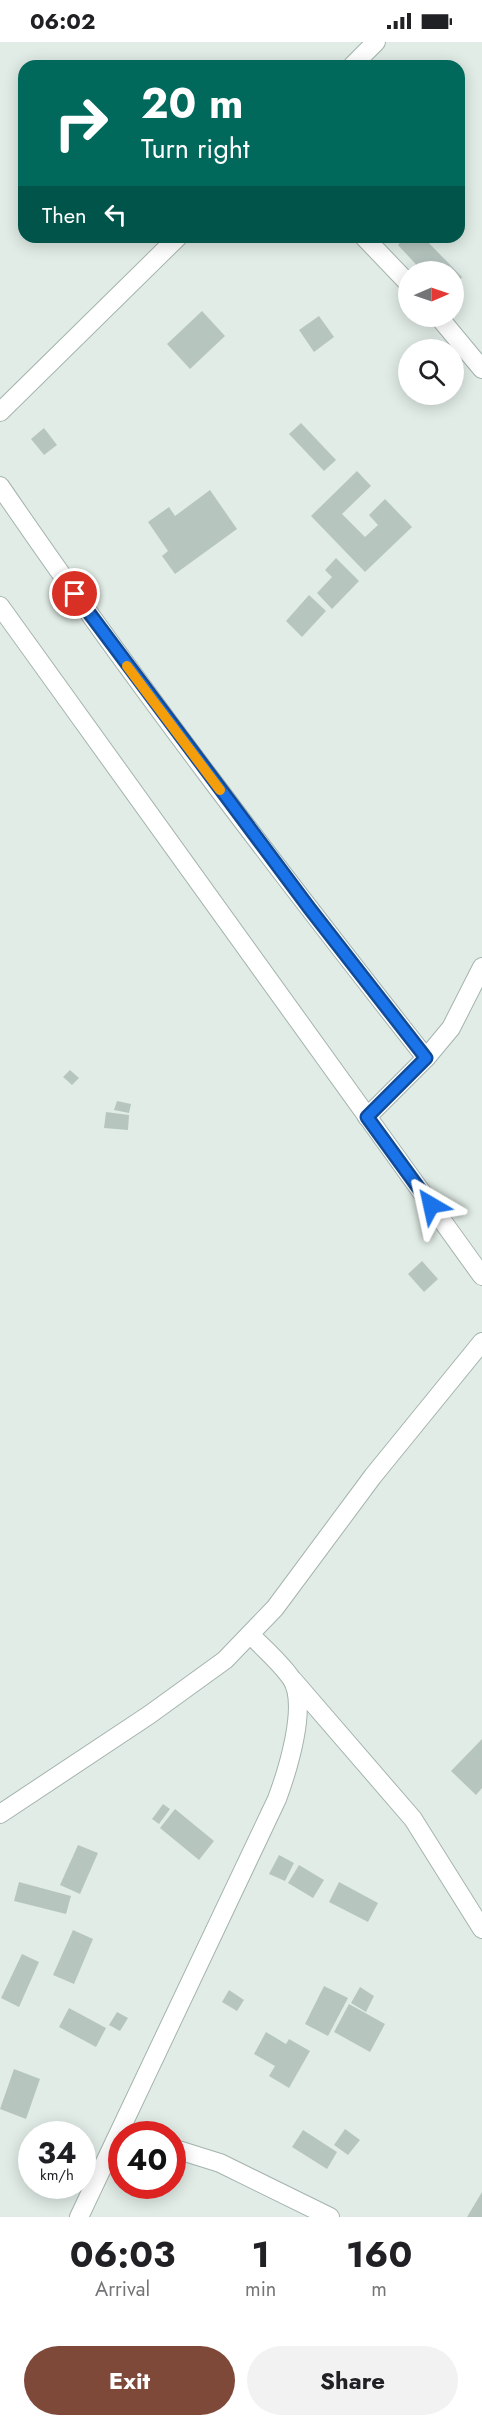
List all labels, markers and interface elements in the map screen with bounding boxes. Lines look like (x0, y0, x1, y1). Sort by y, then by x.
text: 06:02 (30, 5, 95, 37)
text: 20 m (141, 73, 243, 134)
icon: right (42, 84, 120, 162)
text: Turn right (141, 129, 249, 168)
icon: left (99, 198, 132, 231)
text: Then (42, 199, 87, 231)
north arrow (398, 261, 464, 327)
map controls (398, 261, 464, 405)
button: search (398, 339, 464, 405)
pin (49, 568, 100, 619)
icon: arrive (58, 577, 91, 610)
position arrow (399, 1173, 463, 1237)
speed limit sign: 40 (108, 2121, 186, 2199)
text: 34 (37, 2131, 77, 2174)
text: km/h (40, 2164, 74, 2186)
text: 06:03 (70, 2228, 175, 2280)
text: 1 (252, 2228, 270, 2280)
text: 160 (346, 2228, 412, 2280)
text: Arrival (95, 2275, 150, 2304)
text: min (245, 2275, 276, 2304)
text: m (371, 2275, 387, 2304)
button: Exit (24, 2346, 235, 2415)
button: Share (247, 2346, 458, 2415)

